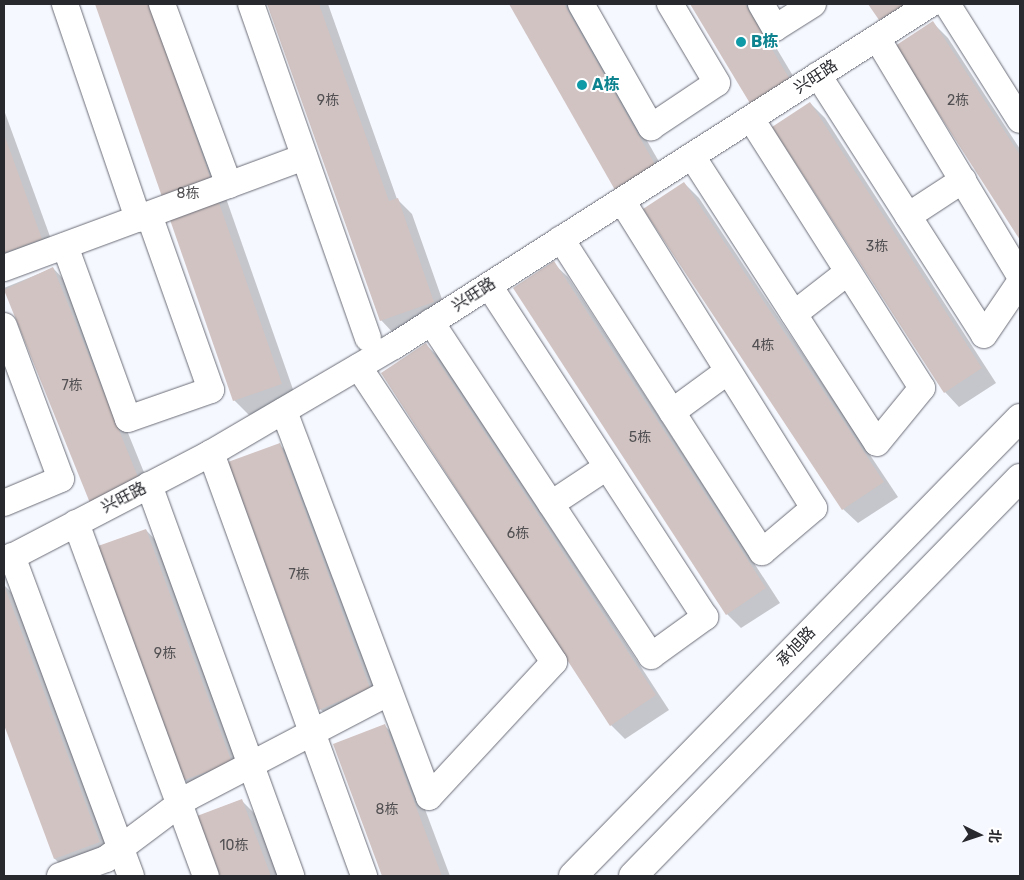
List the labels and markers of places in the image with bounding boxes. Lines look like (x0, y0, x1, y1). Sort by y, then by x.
place label: B栋 (751, 32, 778, 52)
marker: B栋 (735, 36, 747, 48)
place label: A栋 (592, 75, 619, 95)
marker: A栋 (576, 79, 588, 91)

